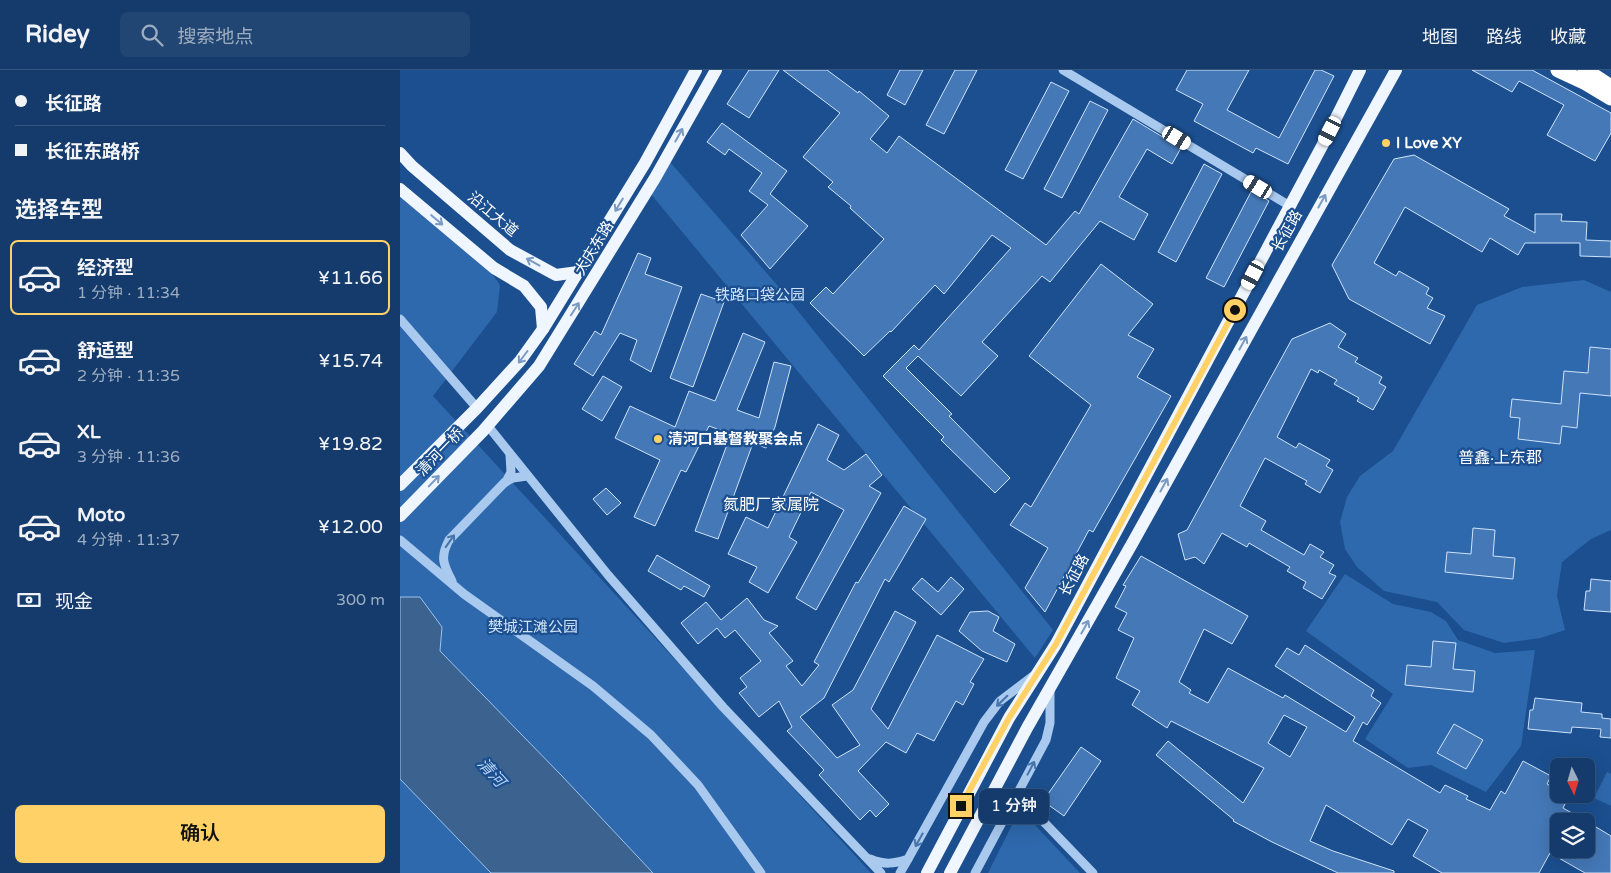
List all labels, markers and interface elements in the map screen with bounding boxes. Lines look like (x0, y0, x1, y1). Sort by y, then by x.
search box (120, 12, 470, 57)
text: Ridey (25, 20, 90, 49)
icon: search (138, 21, 166, 49)
text: 搜索地点 (178, 26, 254, 48)
text: 地图 (1422, 26, 1458, 48)
text: 路线 (1486, 26, 1522, 48)
text: 收藏 (1550, 26, 1586, 48)
text: 长征路 (45, 93, 102, 115)
car (1316, 114, 1343, 148)
car (1160, 124, 1193, 152)
one-way arrow (675, 128, 685, 143)
place label: I Love XY (1396, 134, 1462, 152)
marker: I Love XY (1380, 137, 1392, 149)
text: 长征东路桥 (45, 141, 140, 163)
car (1241, 173, 1274, 201)
street label: 沿江大道 (464, 188, 522, 240)
one-way arrow (1318, 194, 1328, 209)
text: 选择车型 (15, 197, 103, 223)
one-way arrow (614, 197, 624, 211)
street label: 长征路 (1268, 207, 1306, 255)
one-way arrow (431, 215, 444, 226)
street label: 大庆东路 (571, 218, 617, 278)
icon: car (17, 255, 62, 300)
text: 经济型 (77, 257, 134, 279)
one-way arrow (526, 257, 540, 267)
car (1239, 258, 1266, 292)
text: ¥11.66 (318, 267, 383, 289)
text: 1 分钟 · 11:34 (77, 283, 180, 303)
park label: 铁路口袋公园 (715, 286, 805, 304)
route start (1224, 299, 1246, 321)
one-way arrow (571, 302, 581, 316)
one-way arrow (1239, 336, 1248, 351)
icon: car (17, 338, 62, 383)
text: 舒适型 (77, 340, 134, 362)
text: ¥15.74 (318, 350, 383, 372)
one-way arrow (518, 350, 528, 364)
text: 2 分钟 · 11:35 (77, 366, 180, 386)
icon: car (17, 421, 62, 466)
text: XL (77, 421, 101, 443)
street label: 清河一桥 (413, 424, 467, 480)
place label: 清河口基督教聚会点 (668, 430, 803, 448)
text: ¥19.82 (318, 433, 383, 455)
marker: 清河口基督教聚会点 (652, 433, 664, 445)
text: 3 分钟 · 11:36 (77, 447, 180, 467)
district label: 普鑫·上东郡 (1458, 448, 1542, 468)
one-way arrow (428, 475, 440, 488)
one-way arrow (1160, 479, 1170, 493)
district label: 氮肥厂家属院 (723, 495, 819, 515)
icon: car (17, 504, 62, 549)
text: Moto (77, 504, 125, 526)
text: ¥12.00 (318, 516, 383, 538)
text: 4 分钟 · 11:37 (77, 530, 180, 550)
one-way arrow (445, 534, 455, 548)
street label: 长征路 (1055, 551, 1093, 599)
icon: cash (15, 586, 43, 614)
text: 300 m (336, 590, 385, 610)
text: 现金 (55, 591, 93, 613)
park label: 樊城江滩公园 (488, 618, 578, 636)
one-way arrow (1081, 620, 1091, 635)
one-way arrow (996, 695, 1008, 707)
water label: 清河 (473, 754, 511, 793)
north arrow (1550, 758, 1595, 802)
map controls (1550, 758, 1595, 858)
one-way arrow (1027, 761, 1036, 776)
callout: 1 分钟 (978, 788, 1048, 824)
route end (950, 795, 972, 817)
text: 1 分钟 (991, 796, 1037, 816)
button: 确认 (15, 805, 385, 863)
button: layers (1550, 813, 1595, 858)
one-way arrow (914, 832, 923, 847)

